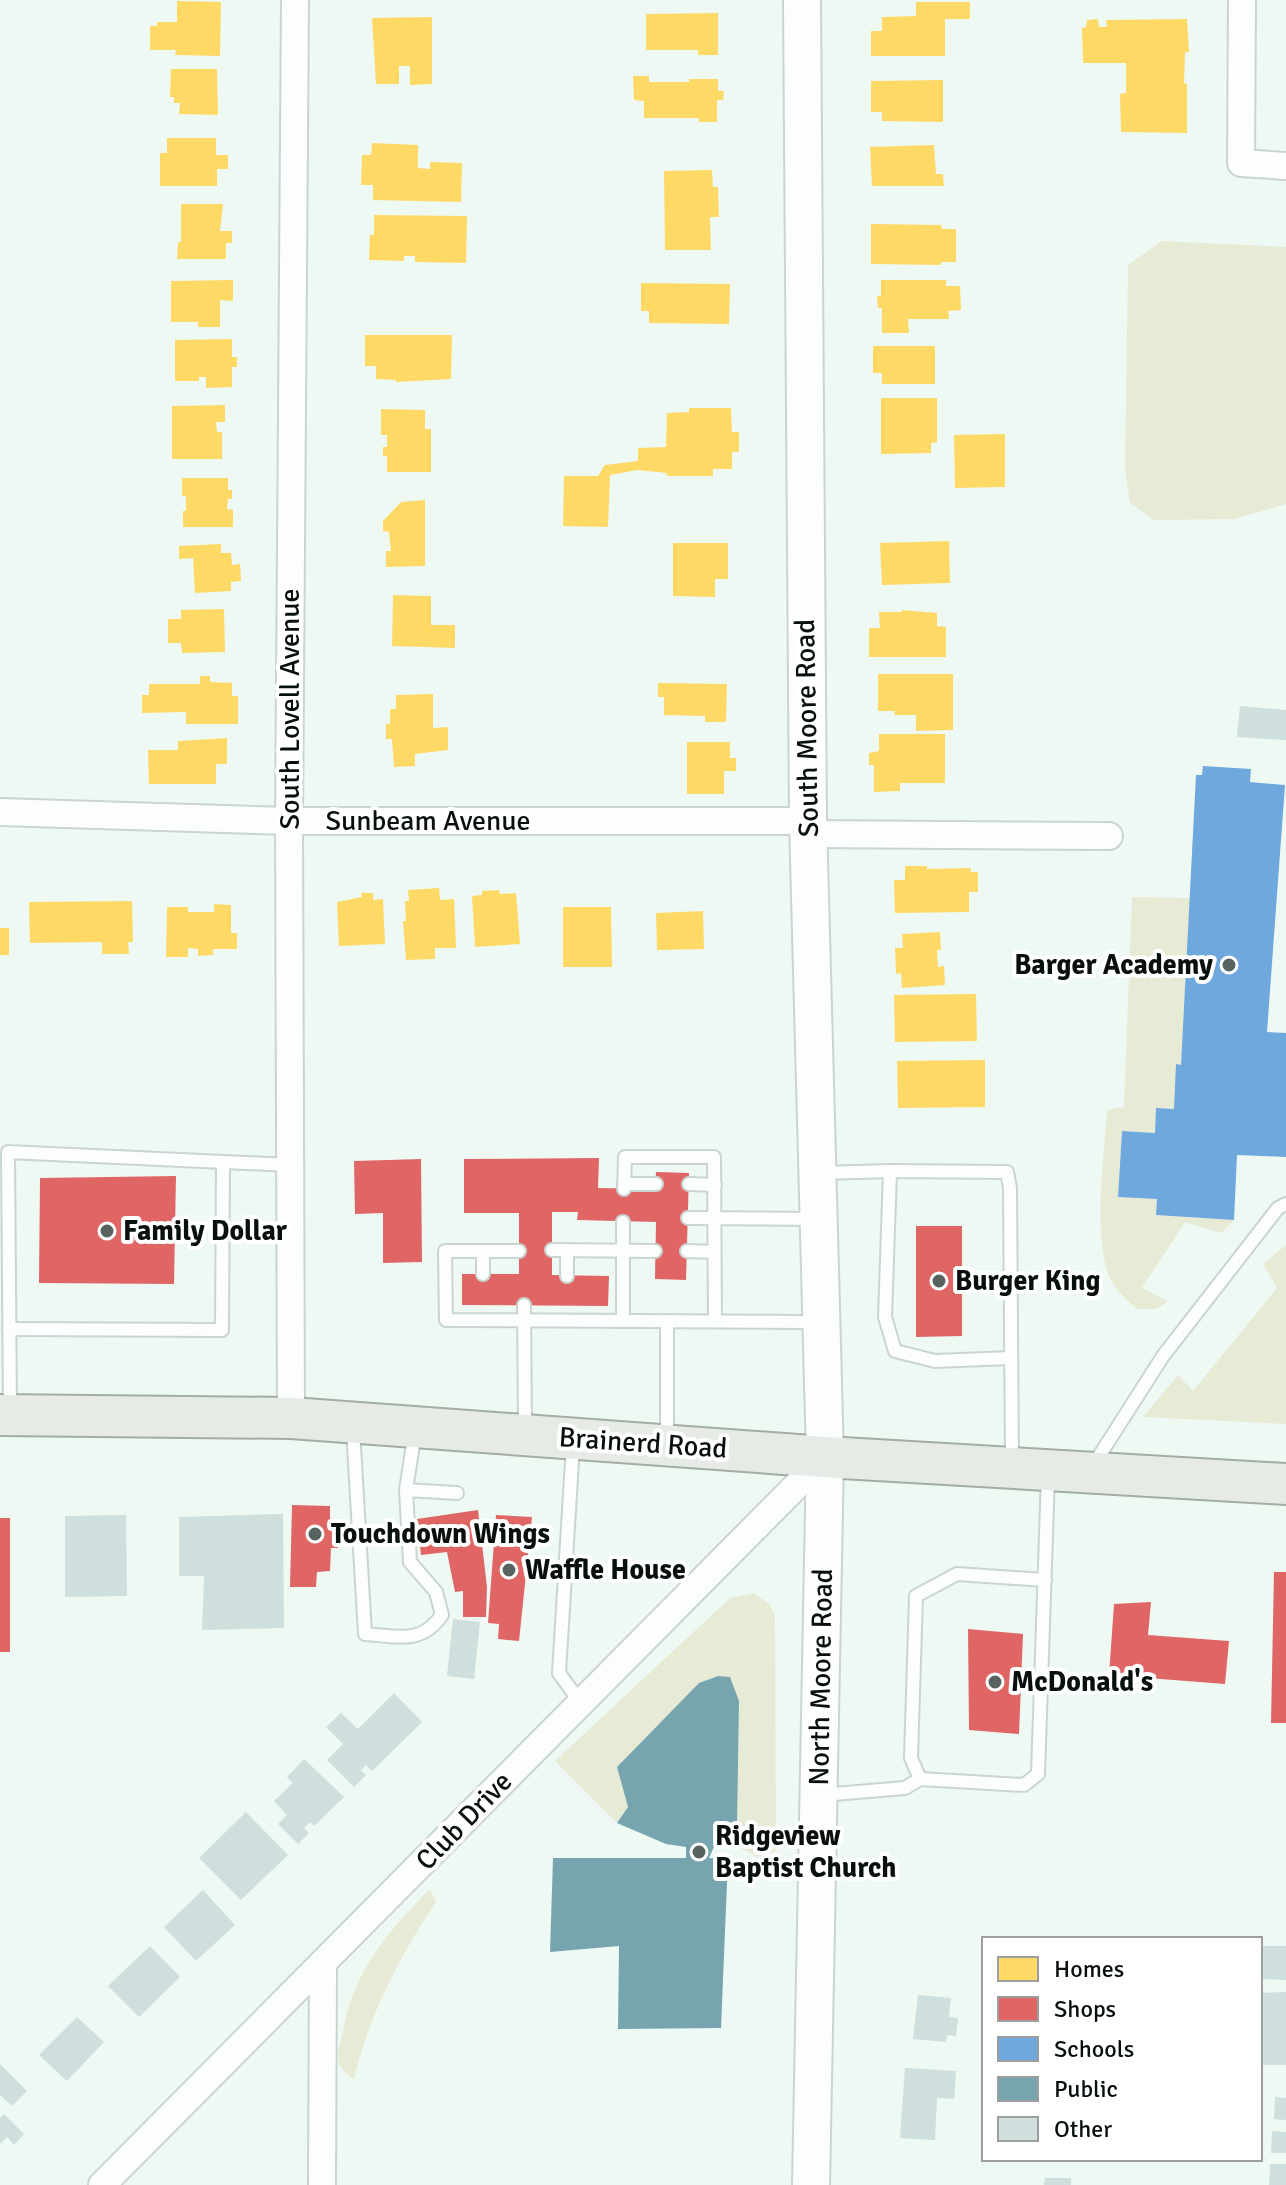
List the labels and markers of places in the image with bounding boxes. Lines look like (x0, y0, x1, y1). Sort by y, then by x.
place label: Barger Academy (1014, 948, 1213, 982)
marker: Barger Academy (1220, 956, 1238, 974)
place label: Family Dollar (123, 1214, 288, 1248)
marker: Family Dollar (98, 1222, 116, 1240)
place label: Burger King (955, 1264, 1101, 1298)
marker: Burger King (930, 1272, 948, 1290)
place label: Touchdown Wings (331, 1517, 550, 1551)
marker: Touchdown Wings (306, 1525, 324, 1543)
place label: Waffle House (525, 1553, 686, 1587)
marker: Waffle House (500, 1561, 518, 1579)
place label: McDonald's (1011, 1665, 1153, 1699)
marker: McDonald's (986, 1673, 1004, 1691)
place label: Ridgeview Baptist Church (715, 1819, 896, 1885)
marker: Ridgeview Baptist Church (690, 1843, 708, 1861)

